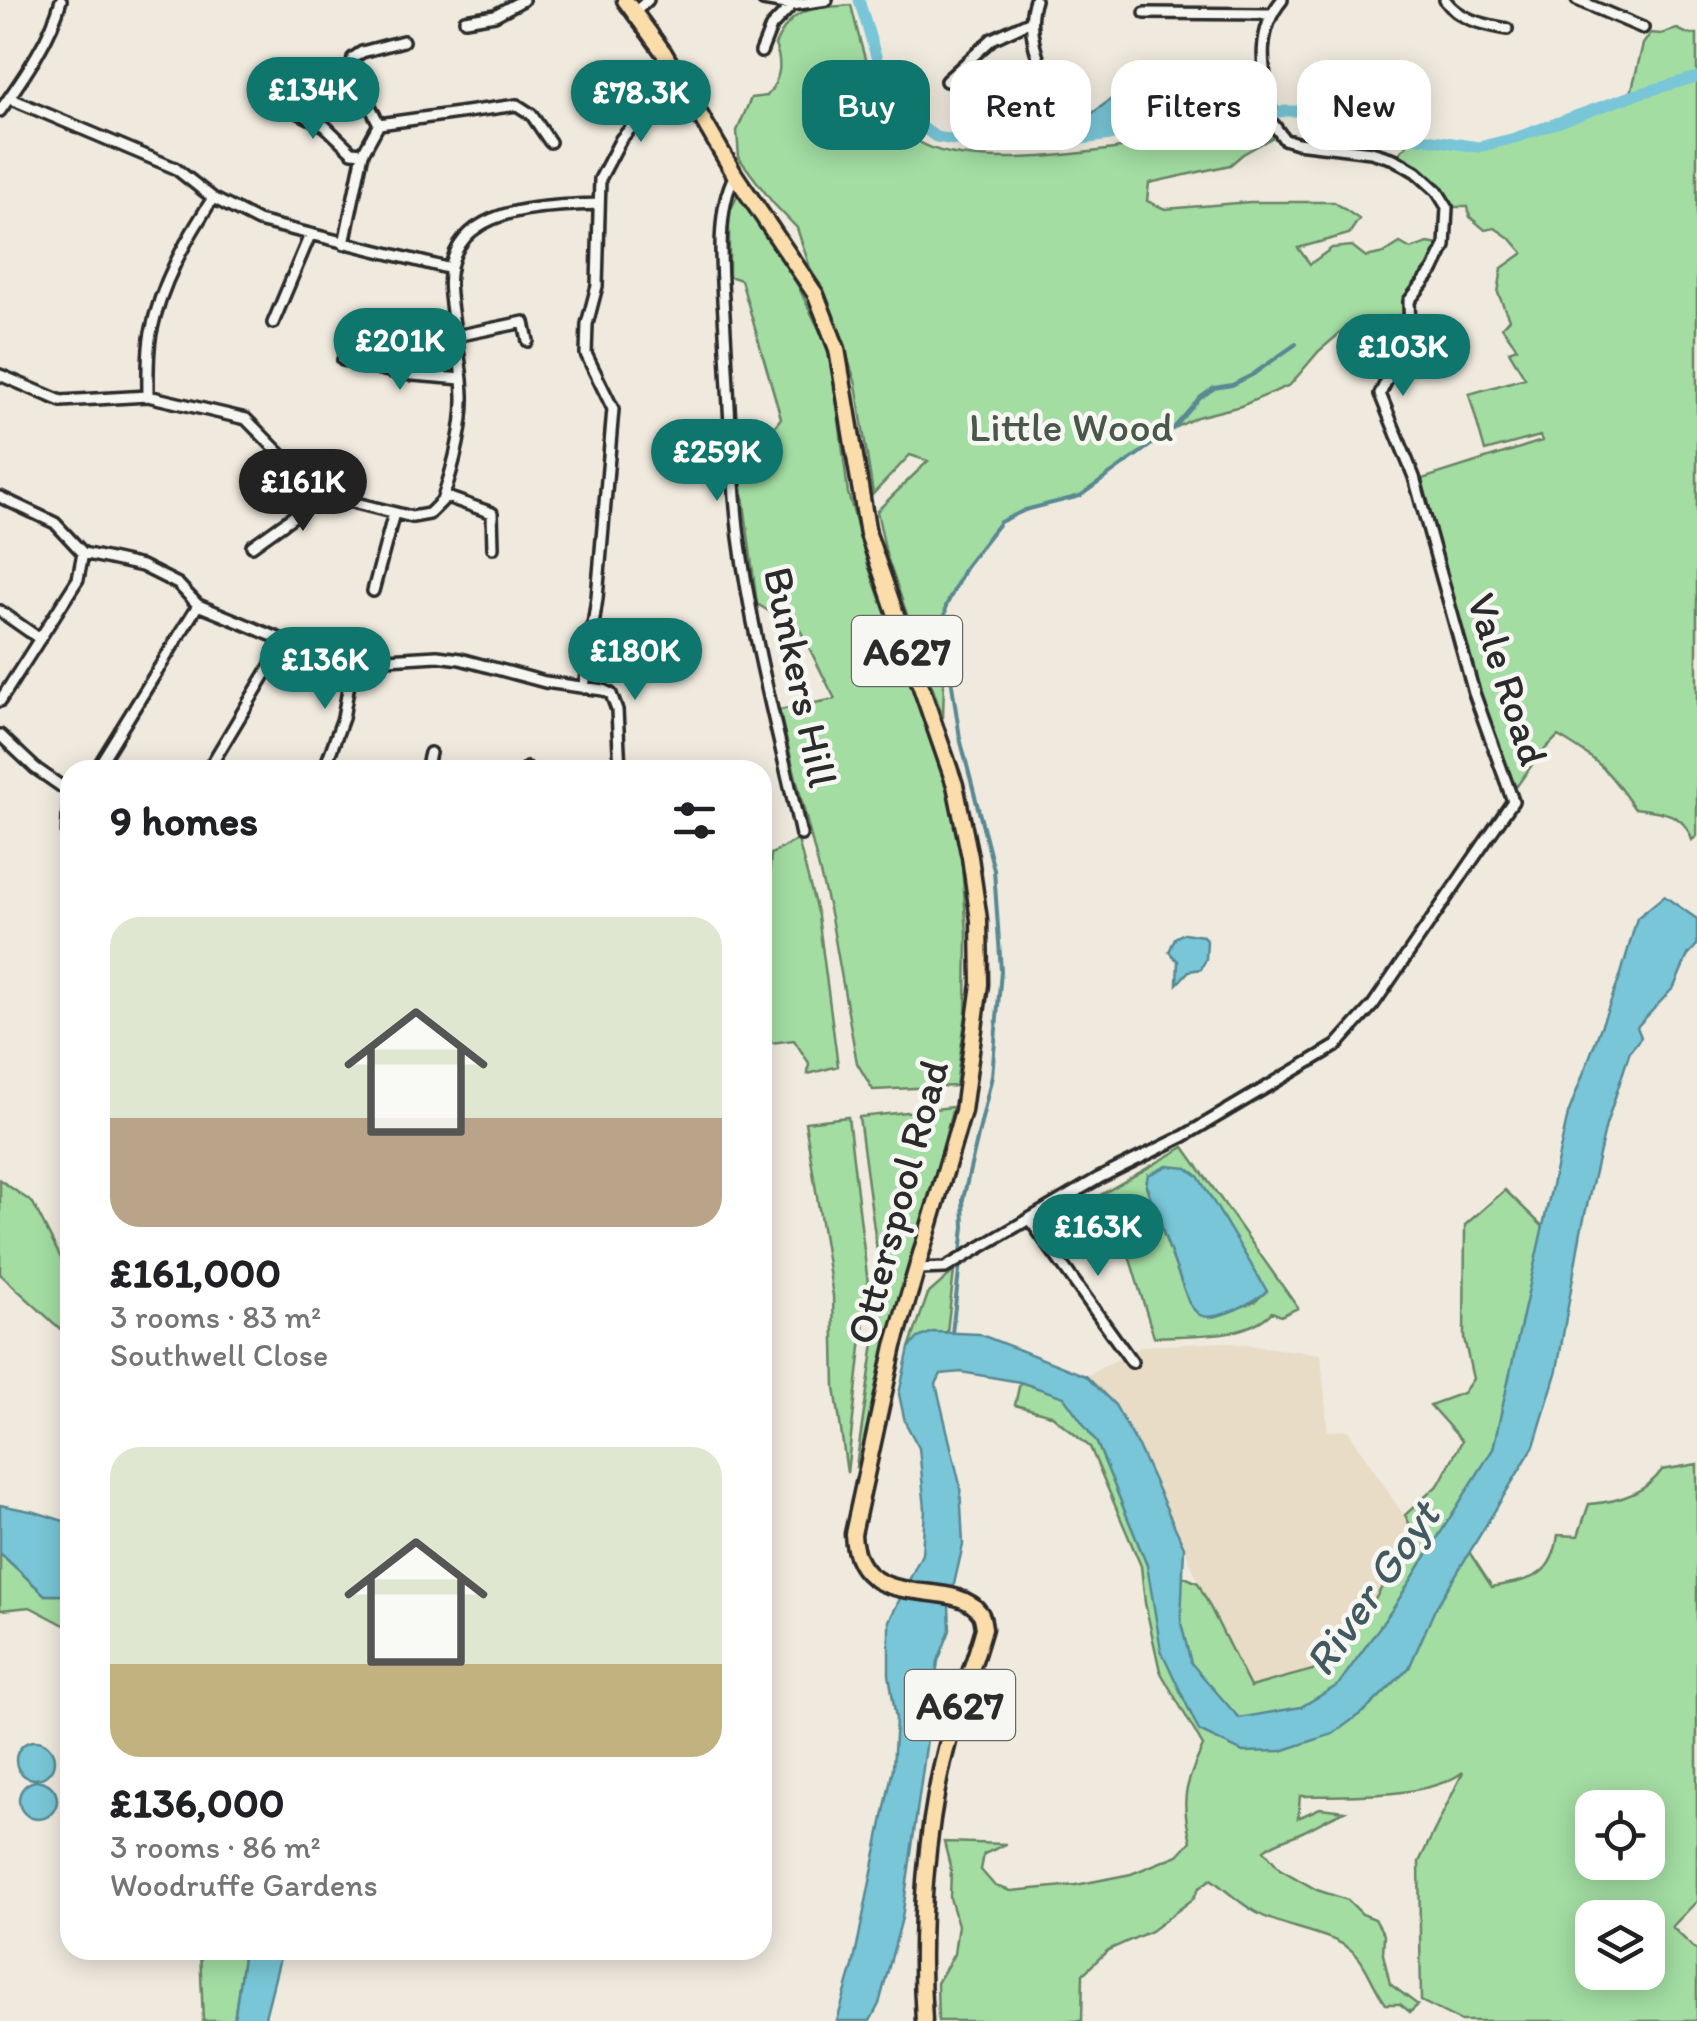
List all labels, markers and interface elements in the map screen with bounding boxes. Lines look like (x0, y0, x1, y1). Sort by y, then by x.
pin: £134K (243, 57, 383, 142)
pin: £78.3K (560, 60, 722, 145)
chip: Buy (802, 60, 930, 150)
chip: Rent (950, 60, 1091, 150)
chip: Filters (1111, 60, 1277, 150)
chip: New (1297, 60, 1431, 150)
text: £134K (268, 70, 358, 108)
text: £78.3K (593, 73, 689, 111)
pin: £201K (330, 308, 470, 393)
pin: £103K (1333, 314, 1473, 399)
text: £201K (356, 321, 444, 359)
text: £103K (1358, 327, 1448, 365)
park label: Little Wood (969, 401, 1173, 452)
pin: £259K (647, 419, 787, 504)
text: £259K (673, 432, 761, 470)
pin: £161K (233, 449, 373, 534)
text: £161K (261, 462, 345, 500)
street label: Bunkers Hill (753, 562, 849, 792)
street label: Vale Road (1456, 587, 1560, 771)
road number: A627 (852, 616, 962, 686)
pin: £180K (565, 618, 705, 703)
pin: £136K (255, 627, 395, 712)
text: £180K (590, 631, 680, 669)
text: £136K (282, 640, 368, 678)
icon: filters (667, 793, 722, 848)
text: 9 homes (110, 795, 258, 846)
icon: home (326, 982, 506, 1162)
street label: Otterspool Road (835, 1055, 959, 1349)
pin: £163K (1028, 1194, 1168, 1279)
text: £163K (1055, 1207, 1141, 1245)
text: £161,000 (110, 1247, 281, 1298)
text: 3 rooms · 83 m² (110, 1298, 321, 1336)
text: Southwell Close (110, 1336, 328, 1374)
water label: River Goyt (1291, 1487, 1453, 1685)
icon: home (326, 1512, 506, 1692)
road number: A627 (905, 1670, 1015, 1740)
text: £136,000 (110, 1777, 285, 1828)
map controls (1575, 1790, 1665, 1990)
button: locate (1575, 1790, 1665, 1880)
text: 3 rooms · 86 m² (110, 1828, 321, 1866)
text: Woodruffe Gardens (110, 1866, 378, 1904)
button: layers (1575, 1900, 1665, 1990)

